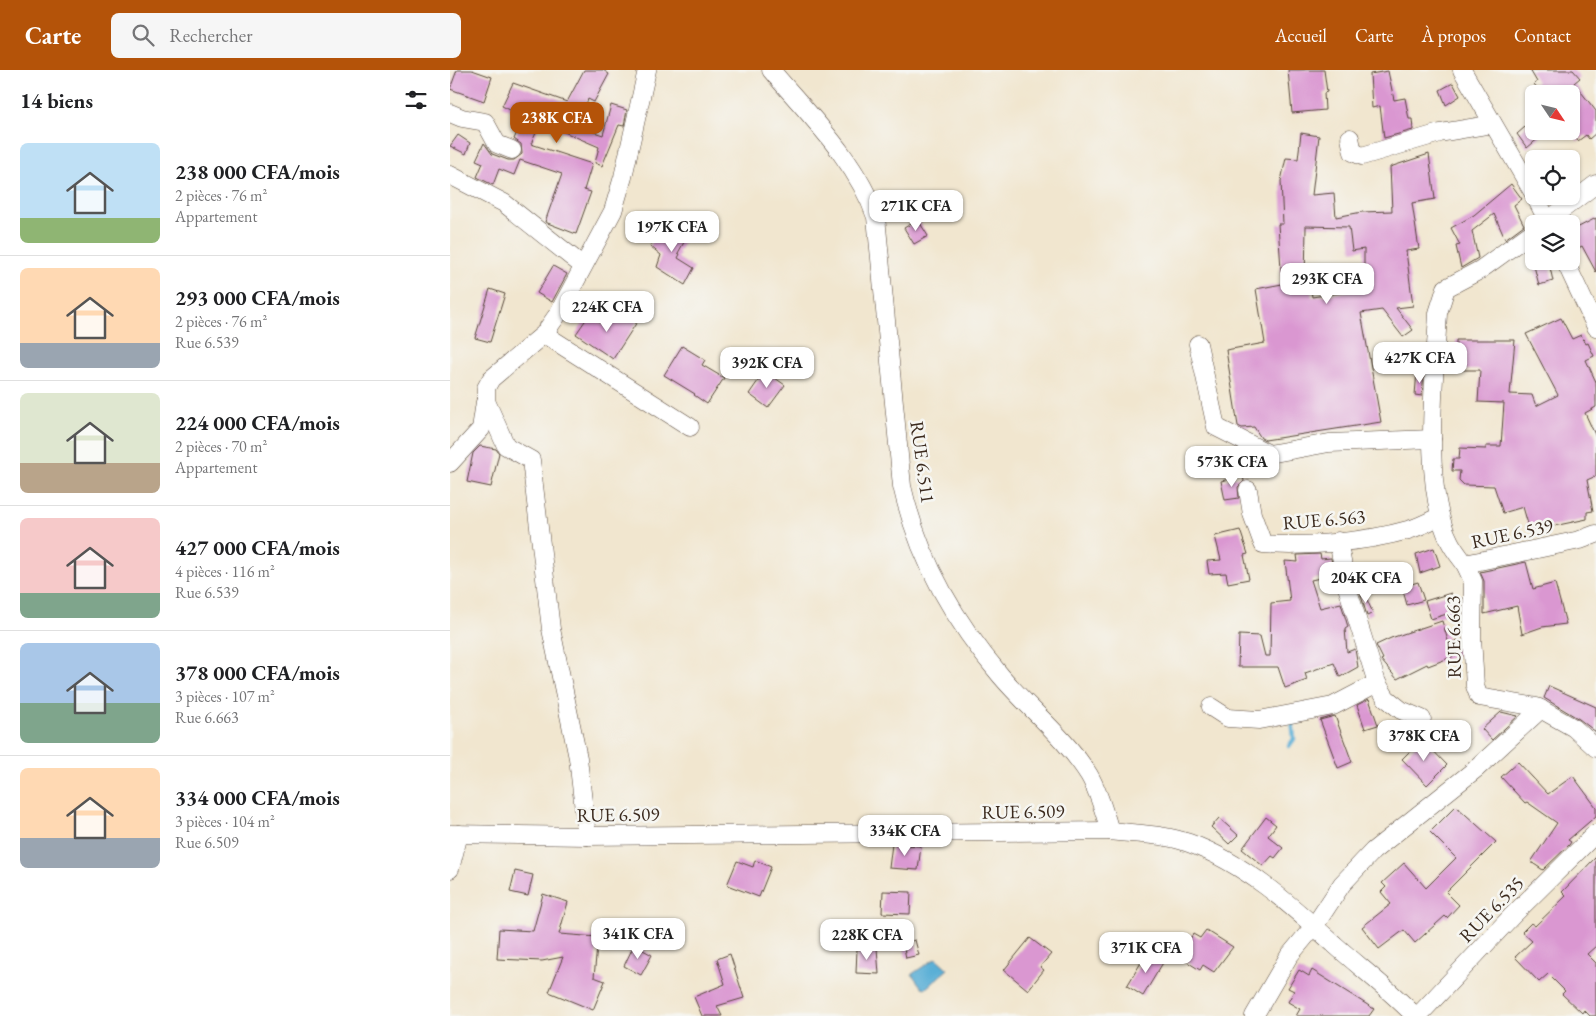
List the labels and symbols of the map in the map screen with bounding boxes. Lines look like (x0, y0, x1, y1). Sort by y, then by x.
north arrow (1525, 85, 1580, 140)
pin: 238K CFA (505, 102, 609, 144)
pin: 271K CFA (864, 190, 968, 232)
pin: 197K CFA (620, 210, 724, 253)
pin: 293K CFA (1275, 262, 1379, 305)
pin: 224K CFA (555, 290, 659, 333)
pin: 427K CFA (1368, 342, 1472, 384)
pin: 392K CFA (715, 346, 819, 389)
street label: RUE 6.511 (904, 419, 941, 505)
pin: 573K CFA (1180, 446, 1284, 488)
street label: RUE 6.563 (1282, 503, 1366, 536)
street label: RUE 6.539 (1469, 513, 1555, 554)
pin: 204K CFA (1314, 562, 1418, 604)
street label: RUE 6.663 (1440, 595, 1467, 679)
pin: 378K CFA (1372, 720, 1476, 762)
street label: RUE 6.509 (981, 798, 1065, 825)
street label: RUE 6.509 (576, 801, 660, 828)
pin: 334K CFA (853, 814, 957, 857)
street label: RUE 6.535 (1454, 871, 1529, 948)
pin: 341K CFA (586, 918, 690, 960)
pin: 228K CFA (815, 918, 919, 961)
pin: 371K CFA (1094, 932, 1198, 974)

